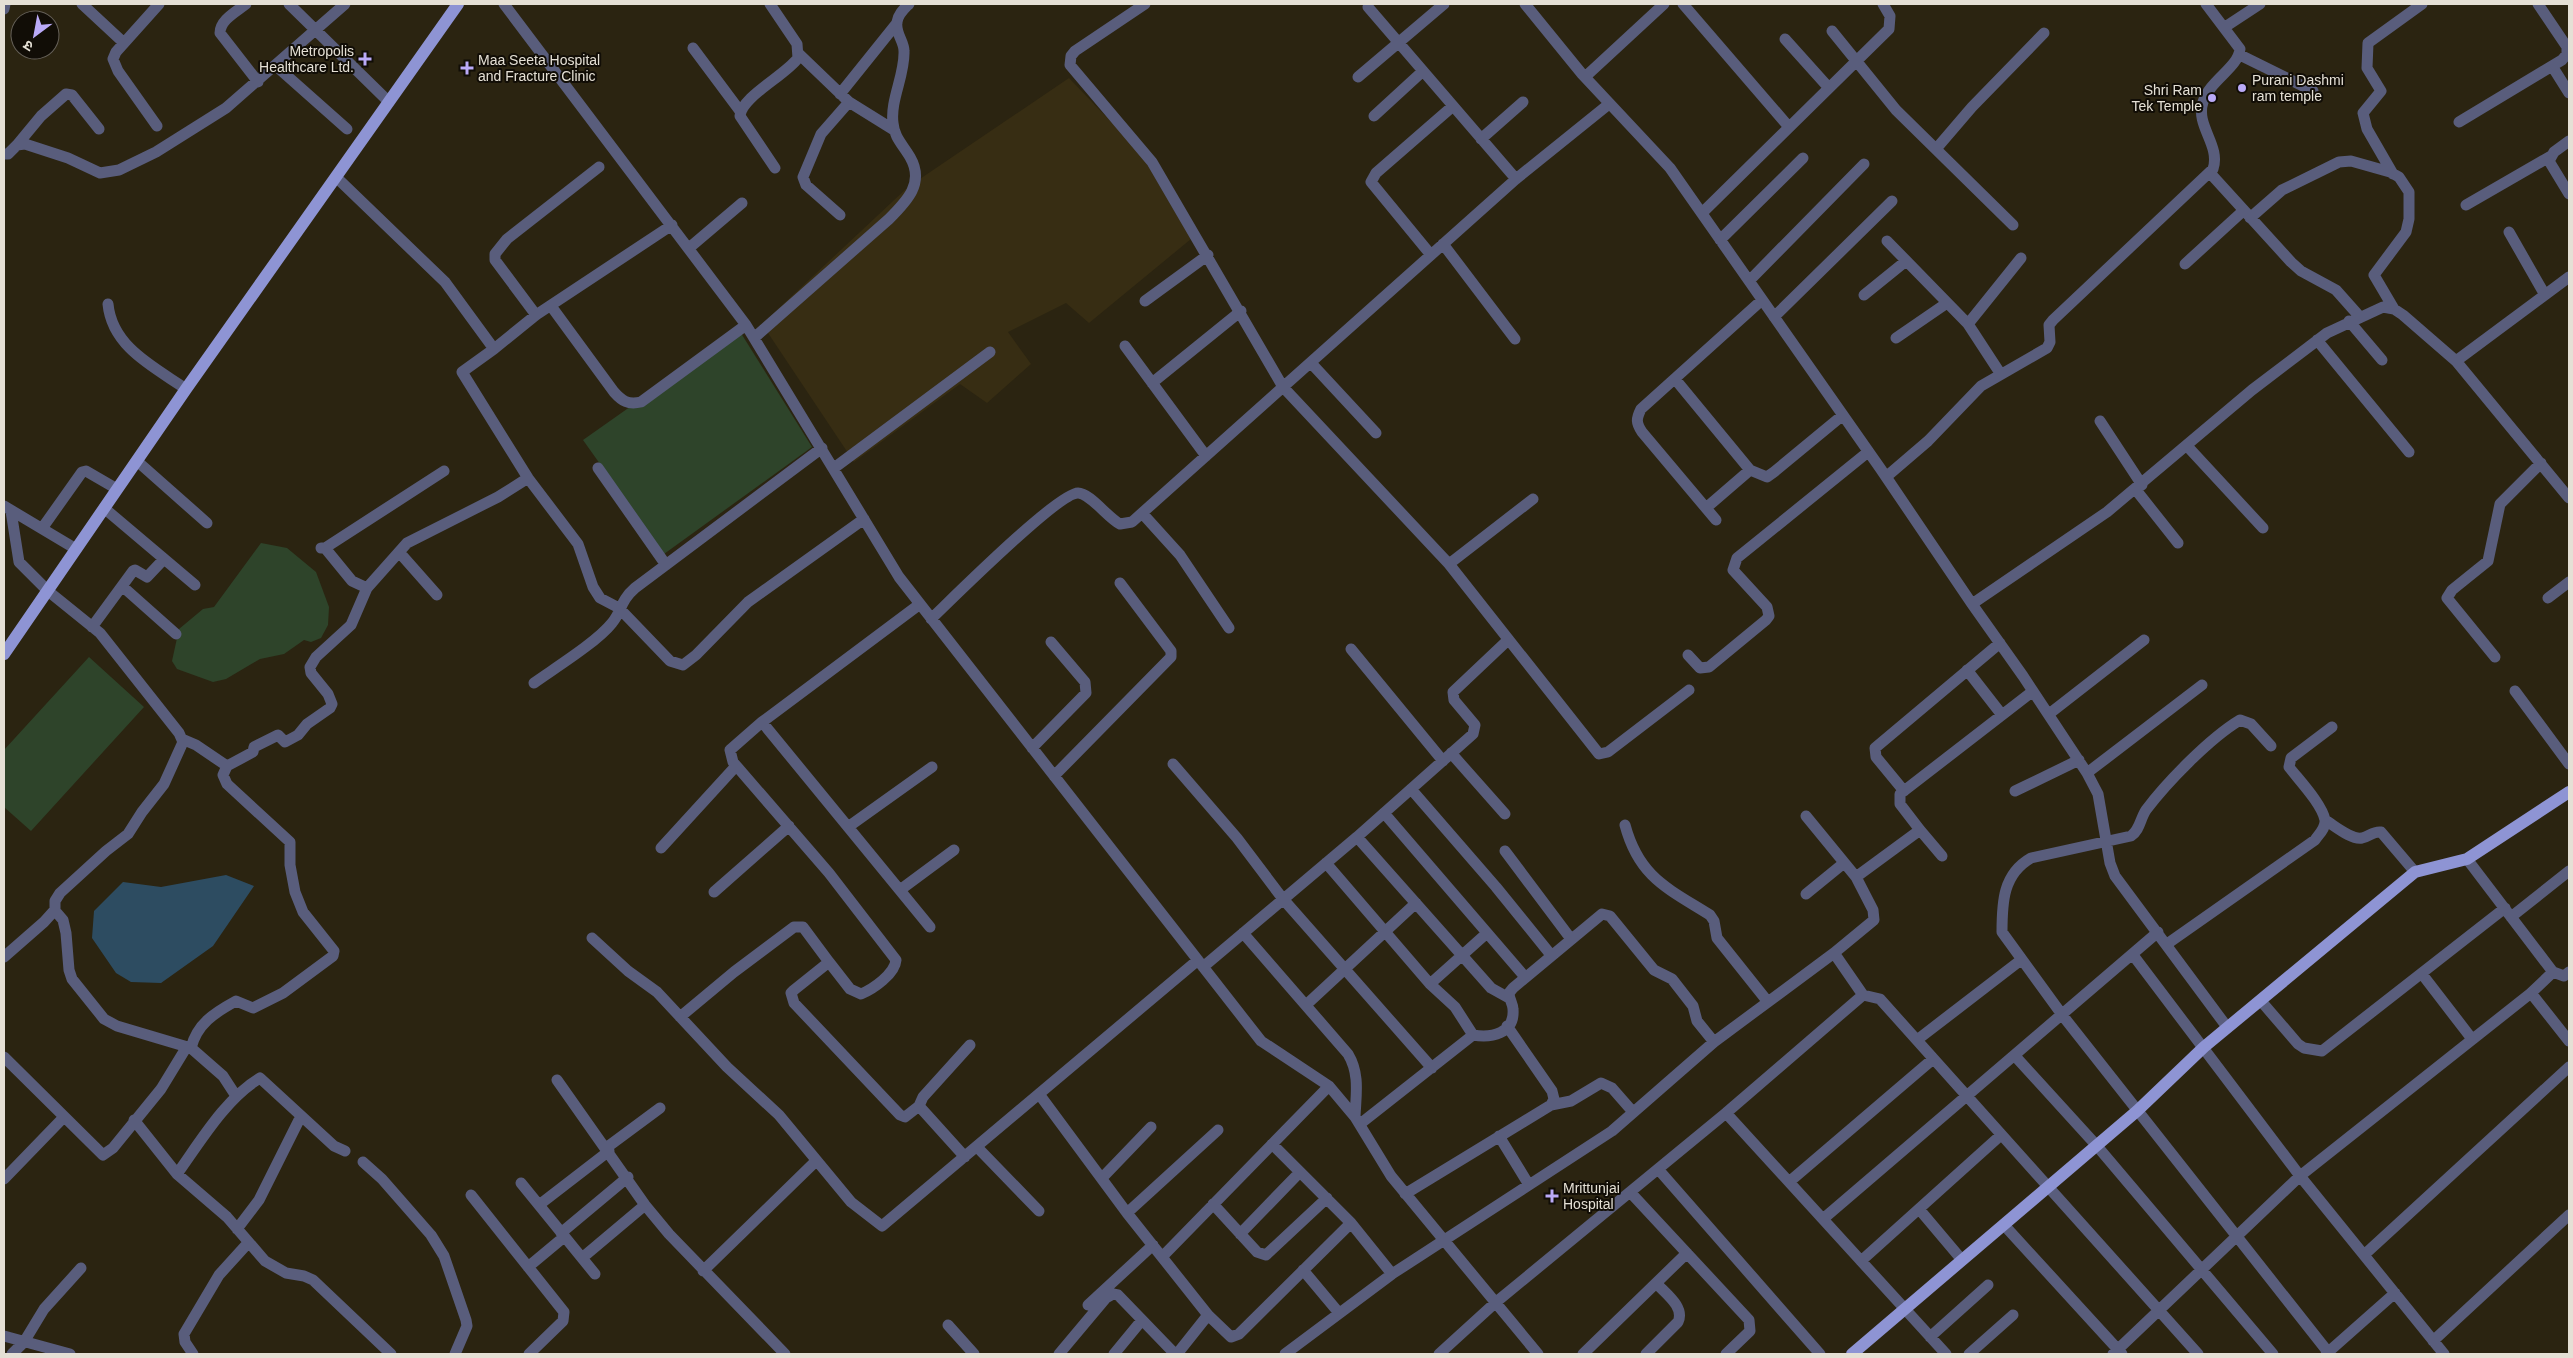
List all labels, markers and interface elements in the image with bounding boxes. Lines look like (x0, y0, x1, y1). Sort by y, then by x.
north arrow (10, 10, 60, 60)
text: उ (20, 37, 36, 55)
place label: Metropolis Healthcare Ltd. (259, 43, 354, 75)
marker: Metropolis Healthcare Ltd. (358, 52, 372, 66)
place label: Maa Seeta Hospital and Fracture Clinic (478, 52, 600, 84)
marker: Maa Seeta Hospital and Fracture Clinic (460, 61, 474, 75)
place label: Purani Dashmi ram temple (2252, 72, 2344, 104)
place label: Shri Ram Tek Temple (2131, 82, 2202, 114)
marker: Purani Dashmi ram temple (2236, 82, 2248, 94)
marker: Shri Ram Tek Temple (2206, 92, 2218, 104)
place label: Mrittunjai Hospital (1563, 1180, 1620, 1212)
marker: Mrittunjai Hospital (1545, 1189, 1559, 1203)

